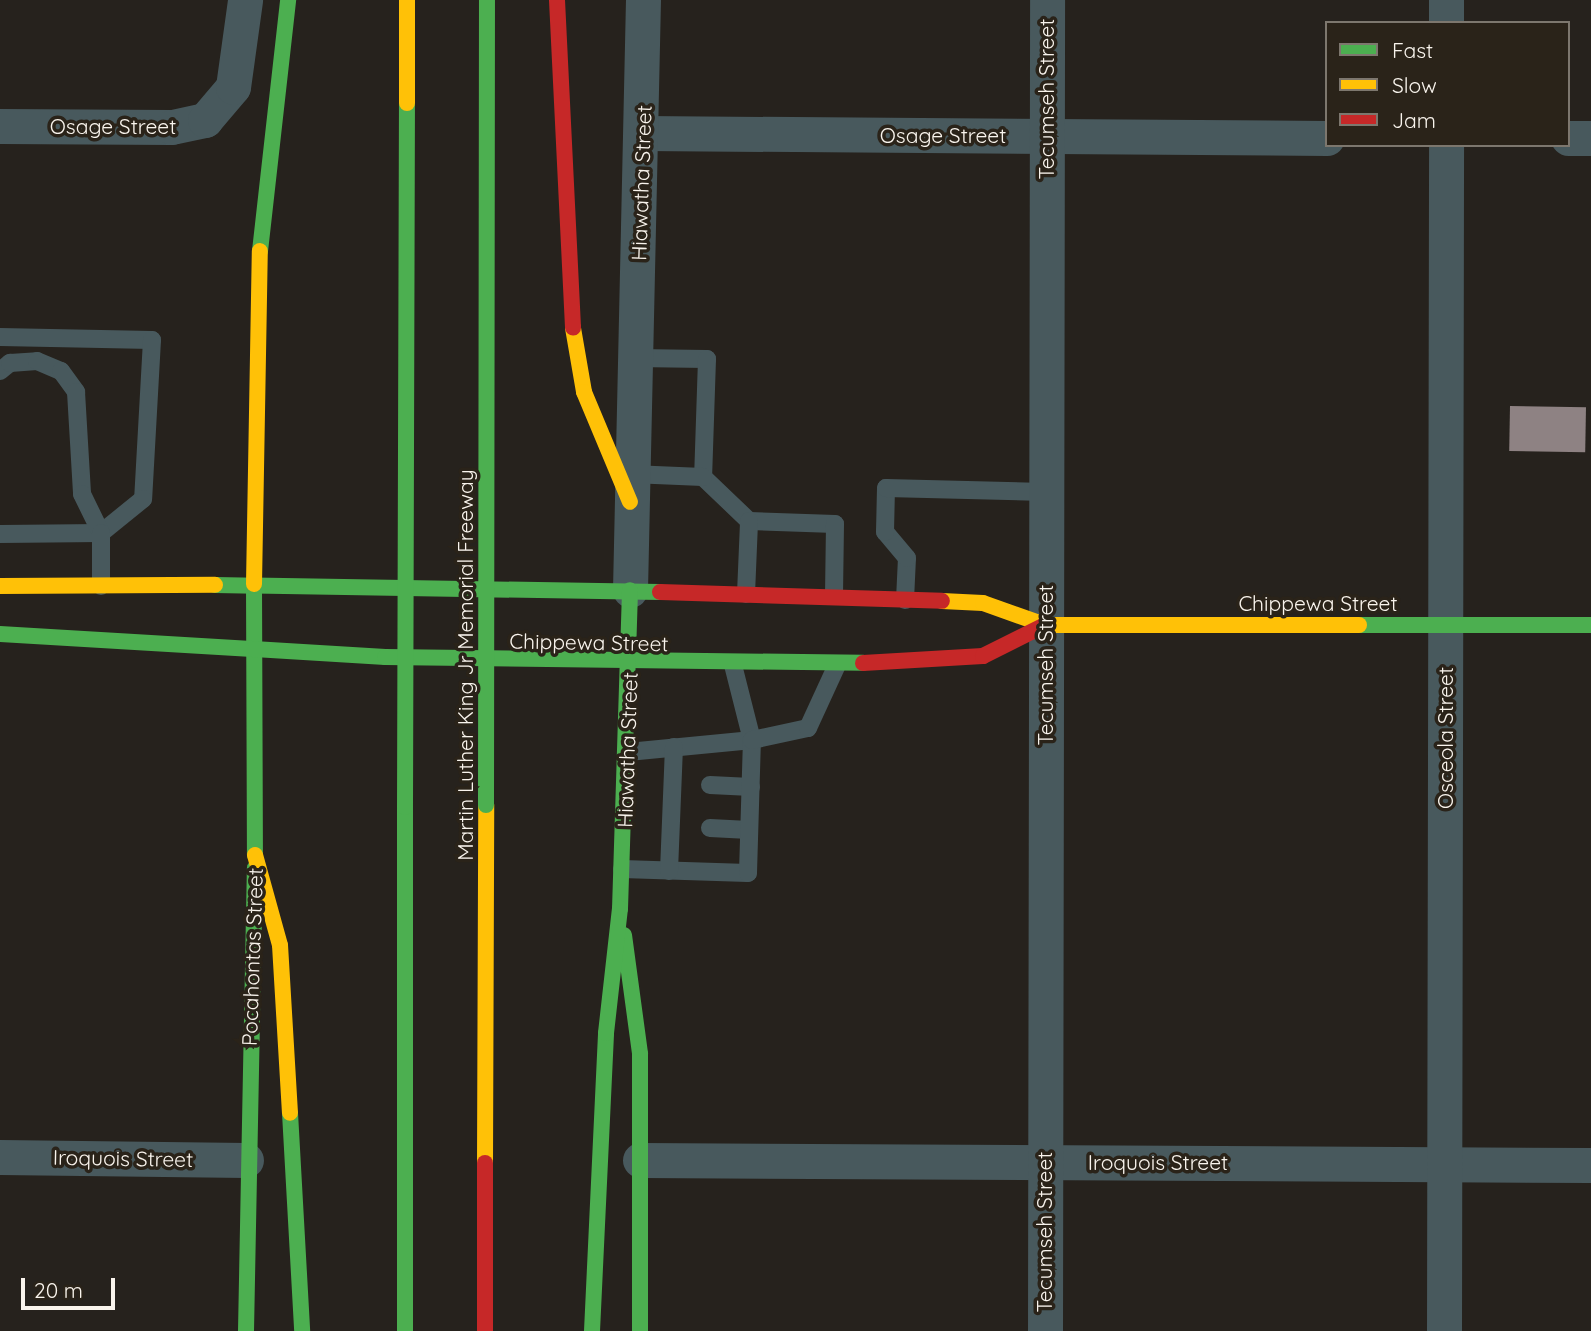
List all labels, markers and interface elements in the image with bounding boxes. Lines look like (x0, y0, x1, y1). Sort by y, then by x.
street label: Tecumseh Street (1033, 19, 1059, 179)
legend (1325, 21, 1570, 147)
text: Fast (1392, 37, 1433, 63)
text: Slow (1392, 72, 1437, 98)
street label: Hiawatha Street (626, 105, 656, 261)
text: Jam (1392, 107, 1436, 133)
street label: Osage Street (50, 113, 176, 139)
street label: Osage Street (880, 122, 1006, 148)
street label: Martin Luther King Jr Memorial Freeway (452, 469, 478, 861)
street label: Tecumseh Street (1032, 585, 1058, 745)
street label: Chippewa Street (1238, 590, 1398, 616)
street label: Chippewa Street (509, 628, 669, 656)
street label: Osceola Street (1432, 667, 1458, 809)
street label: Hiawatha Street (612, 672, 642, 828)
street label: Pocahontas Street (236, 868, 268, 1046)
street label: Iroquois Street (53, 1144, 193, 1172)
street label: Iroquois Street (1088, 1149, 1228, 1175)
street label: Tecumseh Street (1031, 1152, 1057, 1312)
scale bar (24, 1264, 119, 1308)
text: 20 m (34, 1277, 83, 1303)

